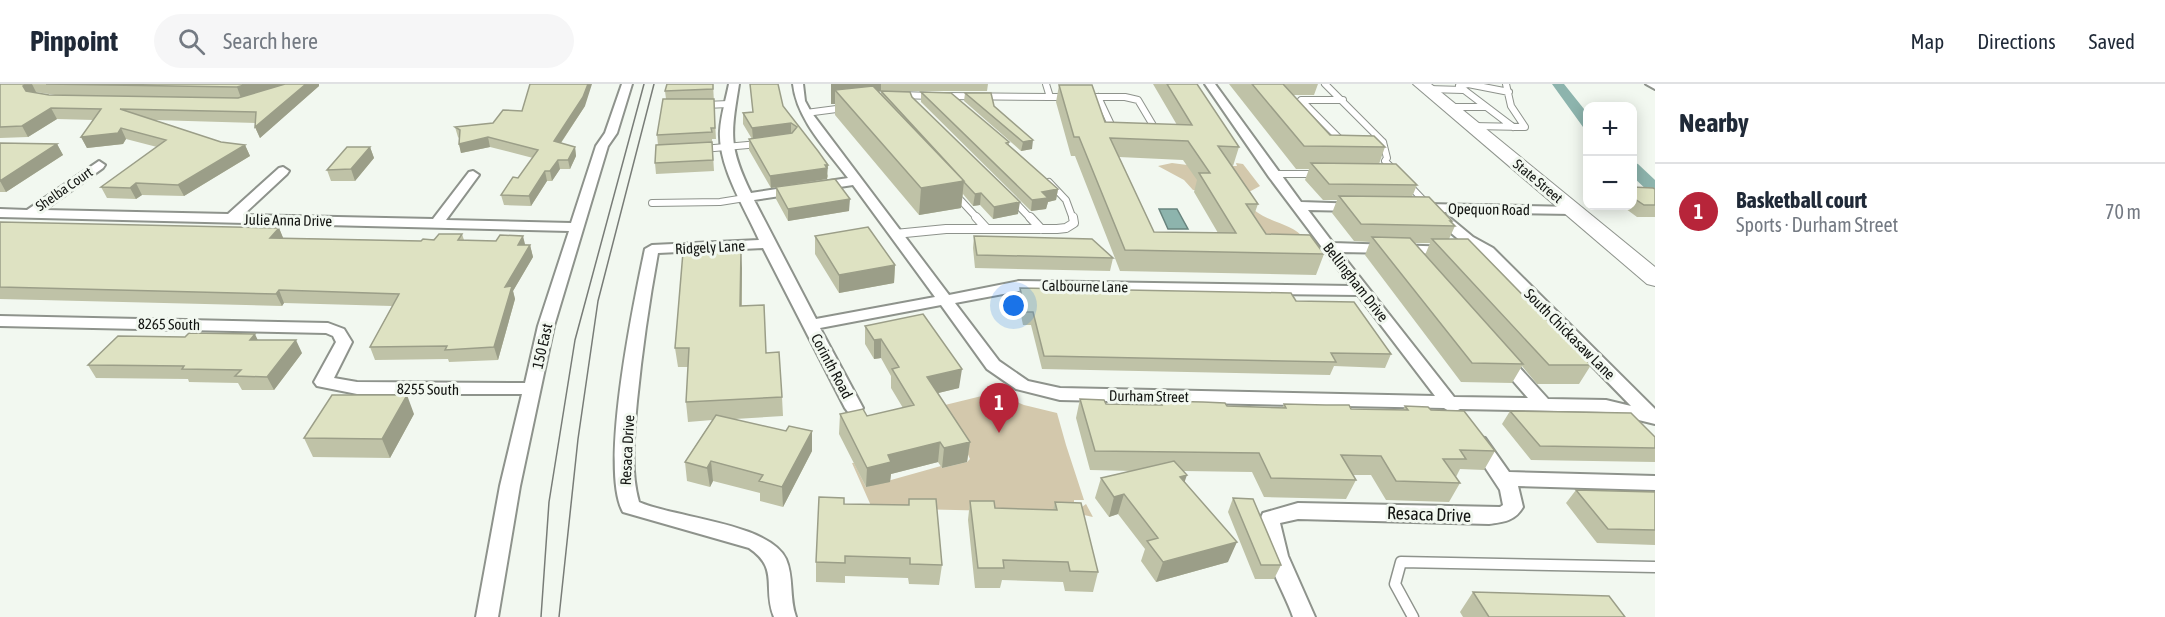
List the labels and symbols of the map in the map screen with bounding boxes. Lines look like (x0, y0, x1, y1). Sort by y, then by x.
street label: State Street (1510, 156, 1566, 206)
street label: Shelba Court (33, 164, 95, 214)
street label: Opequon Road (1448, 200, 1530, 218)
street label: Julie Anna Drive (244, 211, 333, 229)
street label: Ridgely Lane (675, 237, 746, 257)
street label: Bellingham Drive (1320, 239, 1392, 325)
street label: Calbourne Lane (1042, 277, 1129, 295)
street label: South Chickasaw Lane (1521, 285, 1619, 383)
your location (999, 291, 1028, 320)
street label: 8265 South (138, 315, 200, 333)
street label: 150 East (529, 322, 555, 370)
street label: Corinth Road (808, 331, 856, 401)
street label: 8255 South (397, 380, 459, 398)
pin: 1 (980, 384, 1018, 433)
street label: Durham Street (1109, 387, 1189, 405)
street label: Resaca Drive (617, 414, 637, 486)
street label: Resaca Drive (1386, 502, 1472, 526)

